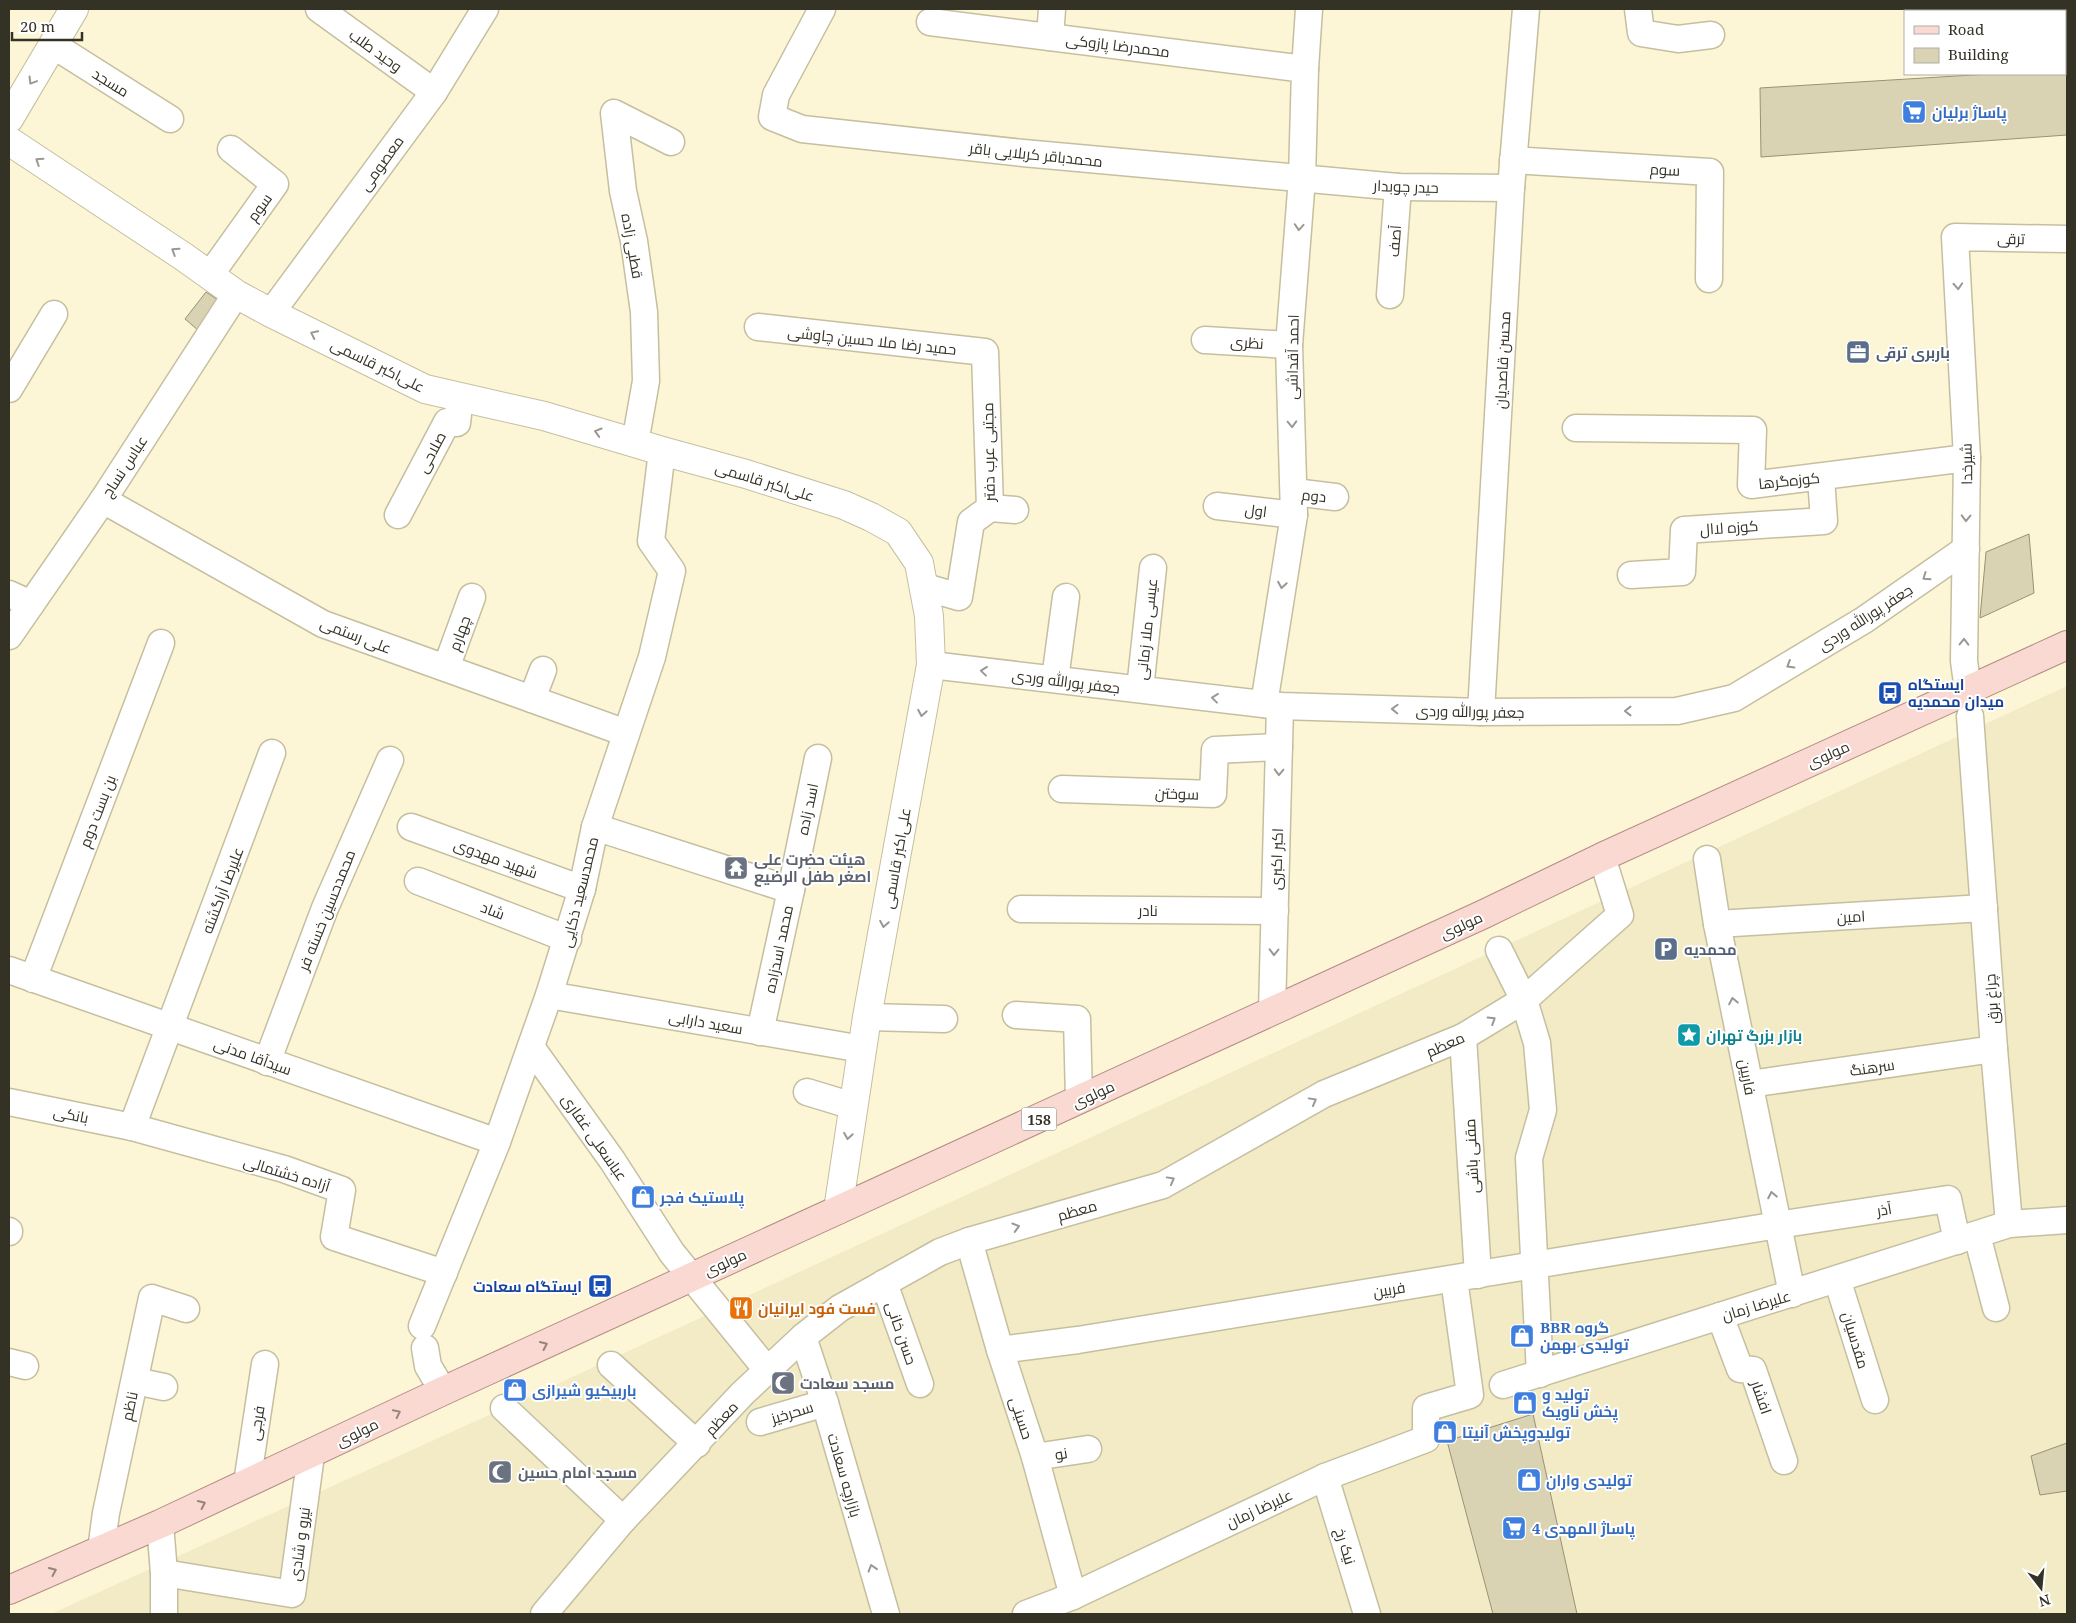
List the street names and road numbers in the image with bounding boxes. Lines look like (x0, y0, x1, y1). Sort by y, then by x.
street label: وحید طلب (346, 24, 406, 76)
street label: محمدرضا پازوکی (1065, 29, 1171, 62)
street label: مسجد (89, 63, 133, 101)
street label: معصومی (354, 131, 409, 195)
street label: محمدباقر کربلایی باقر (967, 137, 1104, 172)
street label: سوم (1649, 158, 1681, 181)
street label: حیدر چوبدار (1372, 175, 1439, 198)
street label: سوم (242, 189, 277, 226)
street label: قطبی زاده (616, 212, 649, 280)
street label: آصف (1383, 224, 1405, 258)
street label: ترقی (1997, 228, 2025, 249)
street label: محسن قاصدیان (1489, 311, 1516, 409)
street label: احمد آقداشی (1281, 314, 1304, 400)
street label: حمید رضا ملا حسین چاوشی (787, 321, 957, 360)
street label: نظری (1230, 331, 1264, 354)
street label: علی‌اکبر قاسمی (327, 334, 428, 397)
street label: مجتبی عرب دفتر (977, 402, 1000, 503)
street label: صلاحی (412, 428, 451, 477)
street label: عباس نساج (97, 431, 153, 502)
street label: شیرخدا (1956, 443, 1976, 485)
street label: علی‌اکبر قاسمی (713, 456, 817, 506)
street label: کوزه‌گرها (1757, 467, 1821, 493)
street label: دوم (1301, 484, 1327, 507)
street label: اول (1244, 499, 1268, 521)
street label: کوزه لاال (1699, 515, 1759, 539)
street label: عیسی ملا زمانی (1131, 577, 1162, 681)
street label: جعفر پورالله وردی (1814, 579, 1917, 656)
street label: علی رستمی (317, 612, 394, 659)
street label: چهارم (443, 613, 475, 654)
street label: جعفر پورالله وردی (1011, 664, 1121, 699)
street label: جعفر پورالله وردی (1415, 700, 1525, 723)
street label: مولوی (1804, 736, 1853, 773)
street label: بن بست دوم (74, 772, 121, 851)
street label: اسد زاده (792, 781, 822, 837)
street label: سوختن (1154, 782, 1199, 805)
street label: علی‌اکبر قاسمی (877, 806, 916, 910)
street label: اکبر اکبری (1265, 828, 1288, 890)
street label: شهید مهدوی (451, 834, 541, 883)
street label: محمدسعید ذکایی (556, 835, 603, 950)
street label: علیرضا آراگشته (196, 844, 248, 936)
street label: محمدحسین خسته فر (292, 847, 360, 975)
street label: شاد (478, 896, 508, 924)
street label: نادر (1137, 900, 1158, 920)
street label: محمد اسدزاده (759, 903, 797, 995)
street label: امین (1836, 905, 1866, 928)
street label: مولوی (1437, 907, 1486, 944)
street label: چراغ برق (1979, 973, 2005, 1025)
street label: سعید دارابی (667, 1006, 745, 1039)
street label: معظم (1423, 1027, 1468, 1062)
street label: سیدآقا مدنی (211, 1033, 295, 1080)
street label: سرهنگ (1848, 1054, 1896, 1080)
street label: فاربین (1734, 1057, 1761, 1097)
street label: مولوی (1069, 1076, 1118, 1113)
street label: عباسعلی غفاری (557, 1090, 632, 1185)
street label: بانکی (51, 1101, 90, 1128)
road number: 158 (1022, 1108, 1056, 1130)
street label: مقنی باشی (1459, 1118, 1484, 1194)
street label: آزاده خشتمالی (241, 1150, 333, 1197)
street label: معظم (1055, 1195, 1099, 1226)
street label: آذر (1874, 1198, 1893, 1220)
street label: مولوی (701, 1244, 750, 1281)
street label: فربین (1371, 1277, 1407, 1302)
street label: علیرضا زمان (1719, 1285, 1793, 1326)
street label: حسن خانی (881, 1299, 922, 1367)
street label: مقدسیان (1837, 1309, 1874, 1371)
street label: افشار (1747, 1377, 1777, 1417)
street label: ناظم (116, 1390, 143, 1423)
street label: حسینی (1005, 1394, 1038, 1442)
street label: معظم (700, 1396, 743, 1440)
street label: سحرخیز (767, 1396, 816, 1428)
street label: فرجی (243, 1404, 270, 1442)
street label: مولوی (333, 1413, 382, 1452)
street label: بازارچه سعادت (822, 1431, 867, 1520)
street label: نو (1053, 1442, 1069, 1464)
street label: علیرضا زمان (1223, 1484, 1296, 1533)
street label: نیرو و شادی (284, 1506, 315, 1582)
street label: نیک رخ (1329, 1525, 1361, 1567)

